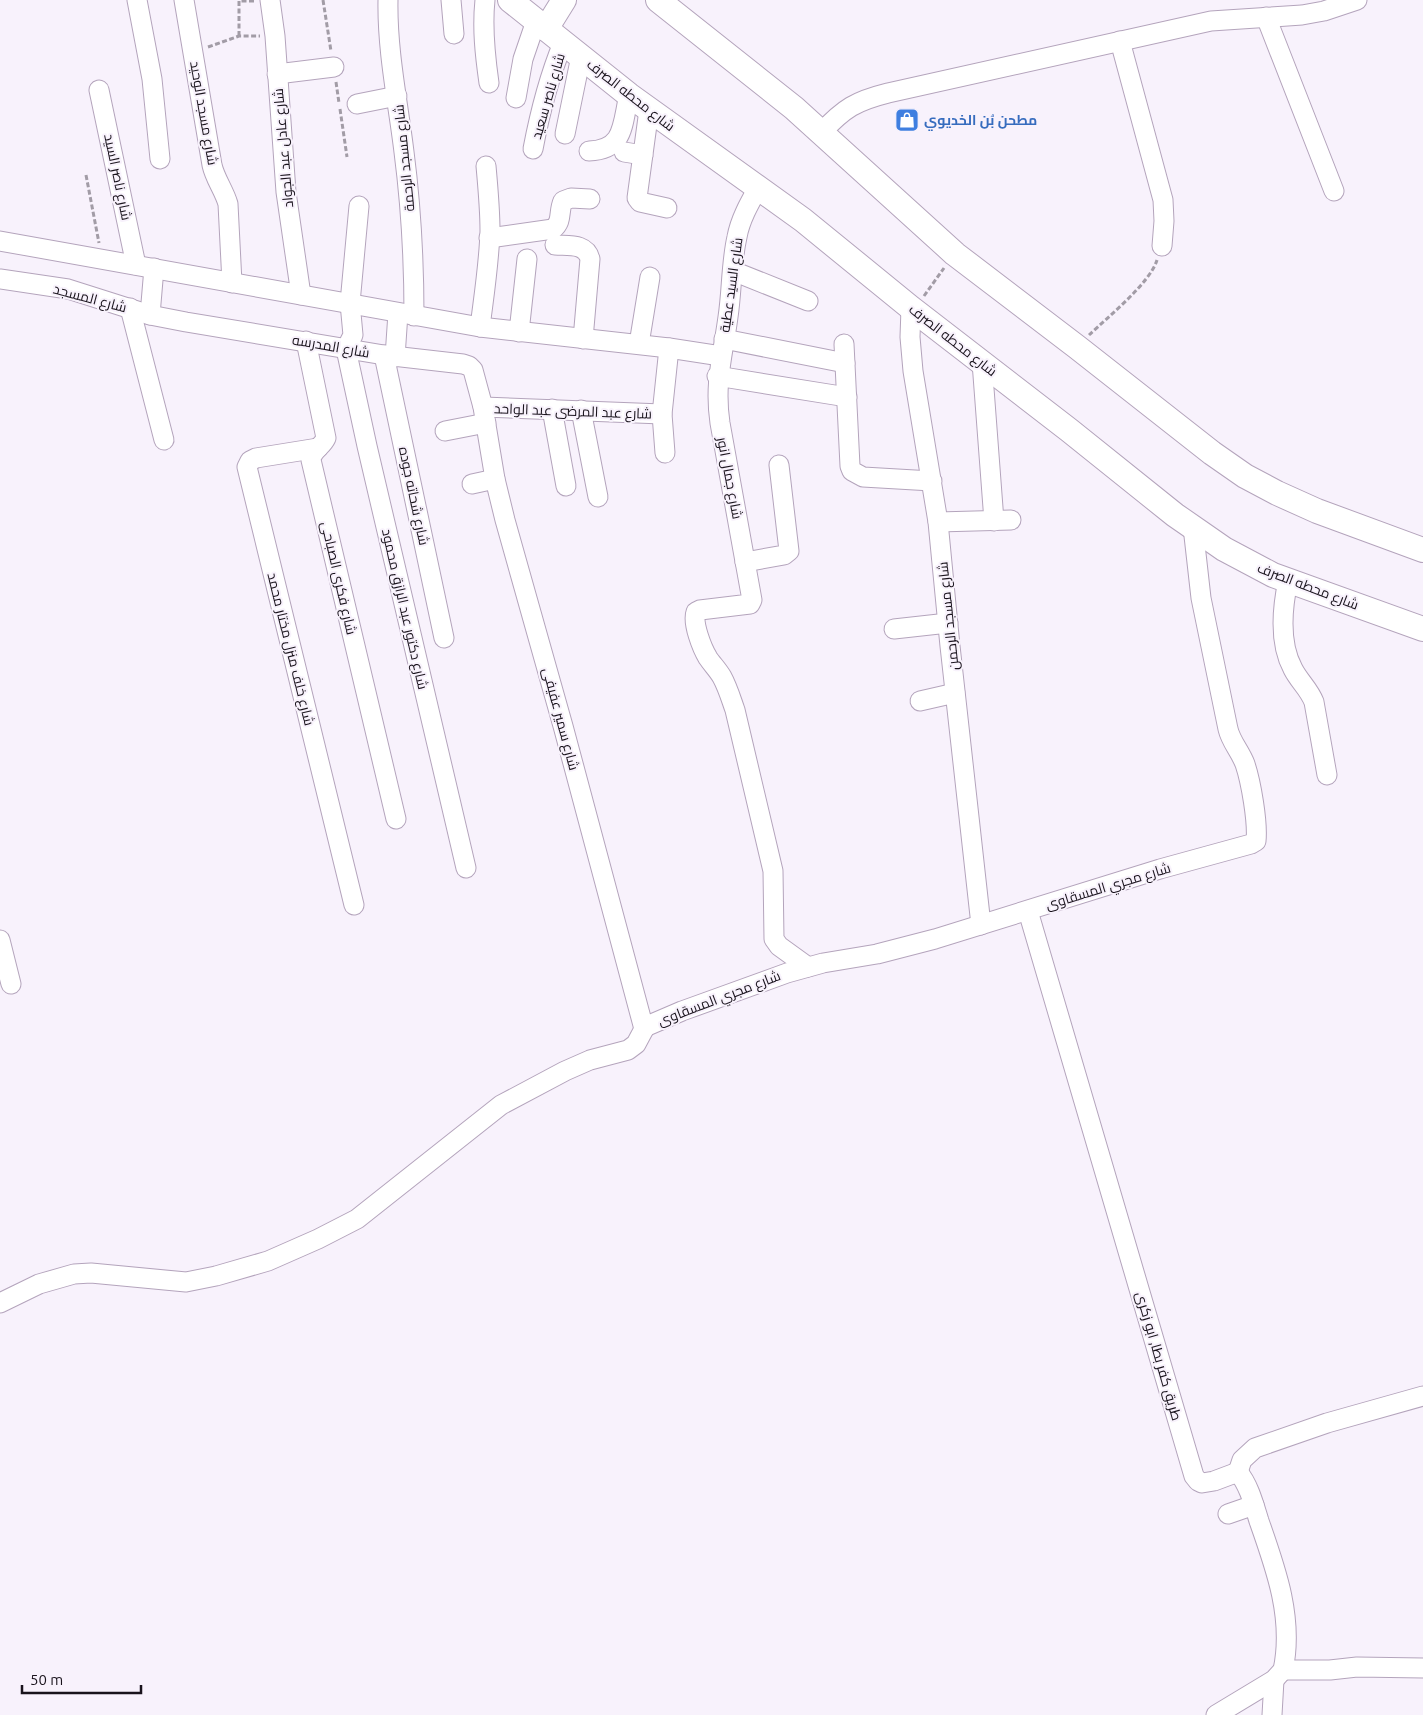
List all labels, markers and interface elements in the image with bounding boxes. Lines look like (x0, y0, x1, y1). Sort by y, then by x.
street label: شارع ناصر سعيد (528, 51, 569, 141)
street label: شارع محطه الصرف (583, 56, 678, 135)
street label: شارع مسجد الوحيد (186, 60, 221, 167)
street label: شارع عادل عبد الجواد (270, 88, 297, 208)
street label: شارع مسجد الرحمة (390, 104, 419, 212)
shop icon: مطحن بُن الخديوي (894, 107, 920, 133)
place label: مطحن بُن الخديوي (924, 112, 1037, 131)
street label: شارع ناصر السيد (100, 132, 135, 222)
street label: شارع السيد عطية (716, 236, 747, 334)
street label: شارع المسجد (51, 281, 128, 316)
street label: شارع محطه الصرف (905, 301, 1000, 380)
street label: شارع المدرسه (291, 331, 371, 362)
street label: شارع عبد المرضى عبد الواحد (494, 400, 652, 423)
street label: شارع جمال انور (713, 435, 746, 521)
street label: شارع شحاته جوده (395, 445, 432, 547)
street label: شارع فكرى الصباحى (317, 520, 360, 637)
street label: شارع دكتور عبد الرازق محمود (378, 527, 431, 691)
street label: شارع محطه الصرف (1255, 559, 1361, 614)
street label: شارع مسجد الرحمن (934, 561, 963, 671)
street label: شارع خلف منزل مختار محمد (263, 571, 318, 727)
street label: شارع سمير عفيفى (539, 666, 582, 772)
street label: شارع مجري المسقاوى (1043, 859, 1174, 916)
street label: شارع مجري المسقاوى (655, 967, 784, 1033)
street label: طريق كفر بطا, ابو زكرى (1132, 1290, 1185, 1423)
scale bar (22, 1662, 141, 1694)
text: 50 m (30, 1671, 63, 1688)

